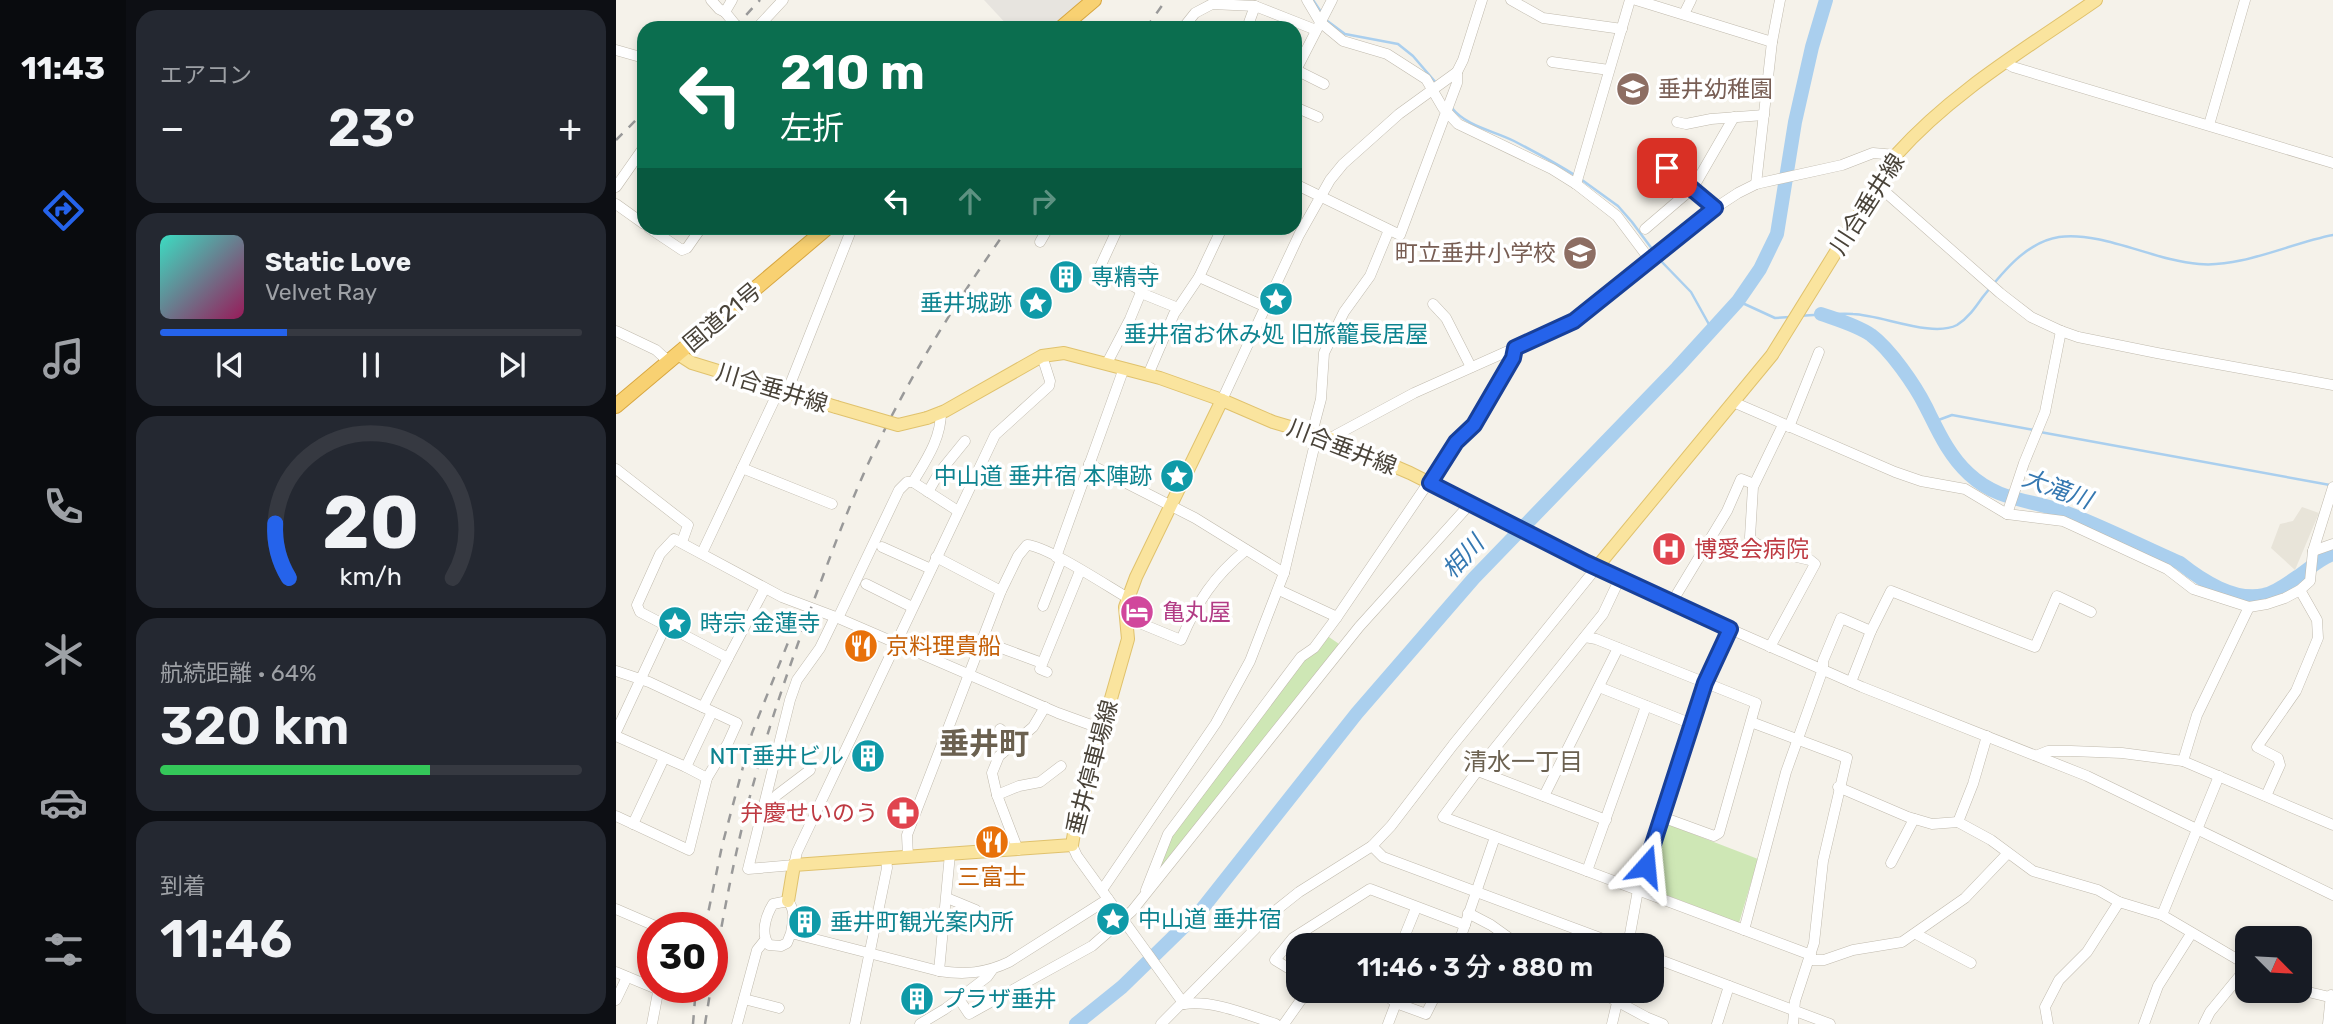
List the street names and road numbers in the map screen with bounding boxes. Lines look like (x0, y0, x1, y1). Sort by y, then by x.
street label: 川合垂井線 (1824, 148, 1910, 260)
street label: 国道21号 (678, 277, 766, 357)
street label: 川合垂井線 (713, 358, 831, 418)
street label: 川合垂井線 (1283, 413, 1401, 481)
street label: 垂井停車場線 (1061, 697, 1123, 837)

